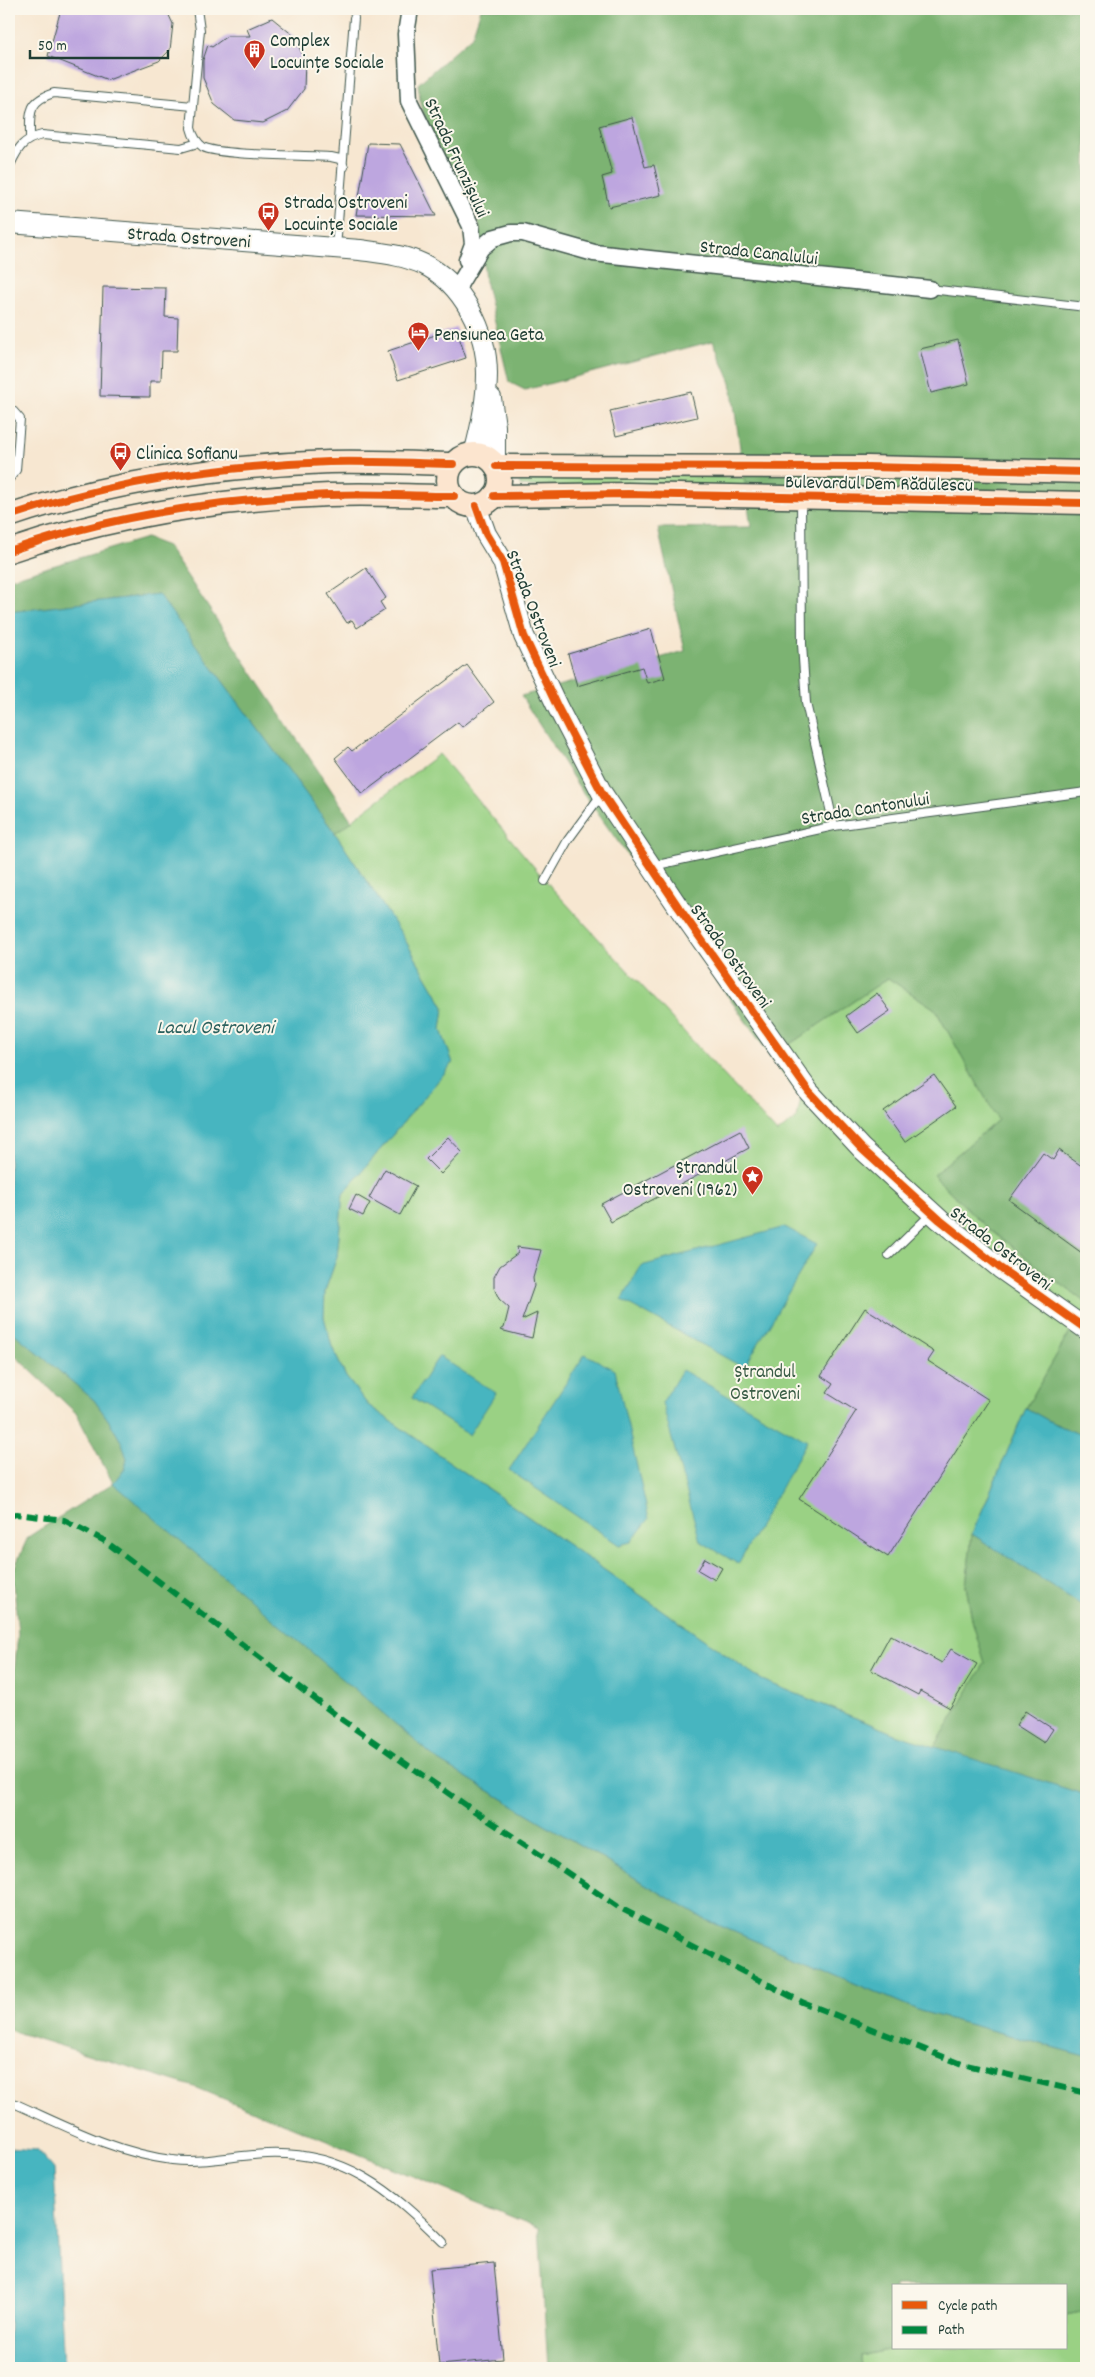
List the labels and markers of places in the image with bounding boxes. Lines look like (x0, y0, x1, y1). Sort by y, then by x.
place label: Complex Locuințe Sociale (270, 29, 384, 78)
building icon: Complex Locuințe Sociale (242, 38, 266, 69)
place label: Strada Ostroveni Locuințe Sociale (284, 191, 408, 240)
bus stop icon: Strada Ostroveni Locuințe Sociale (256, 200, 280, 231)
hotel icon: Pensiunea Geta (406, 321, 430, 352)
place label: Pensiunea Geta (434, 323, 545, 350)
bus stop icon: Clinica Sofianu (108, 440, 132, 471)
place label: Clinica Sofianu (136, 442, 238, 469)
place label: Ștrandul Ostroveni (1962) (623, 1156, 737, 1205)
place icon: Ștrandul Ostroveni (1962) (741, 1165, 765, 1196)

